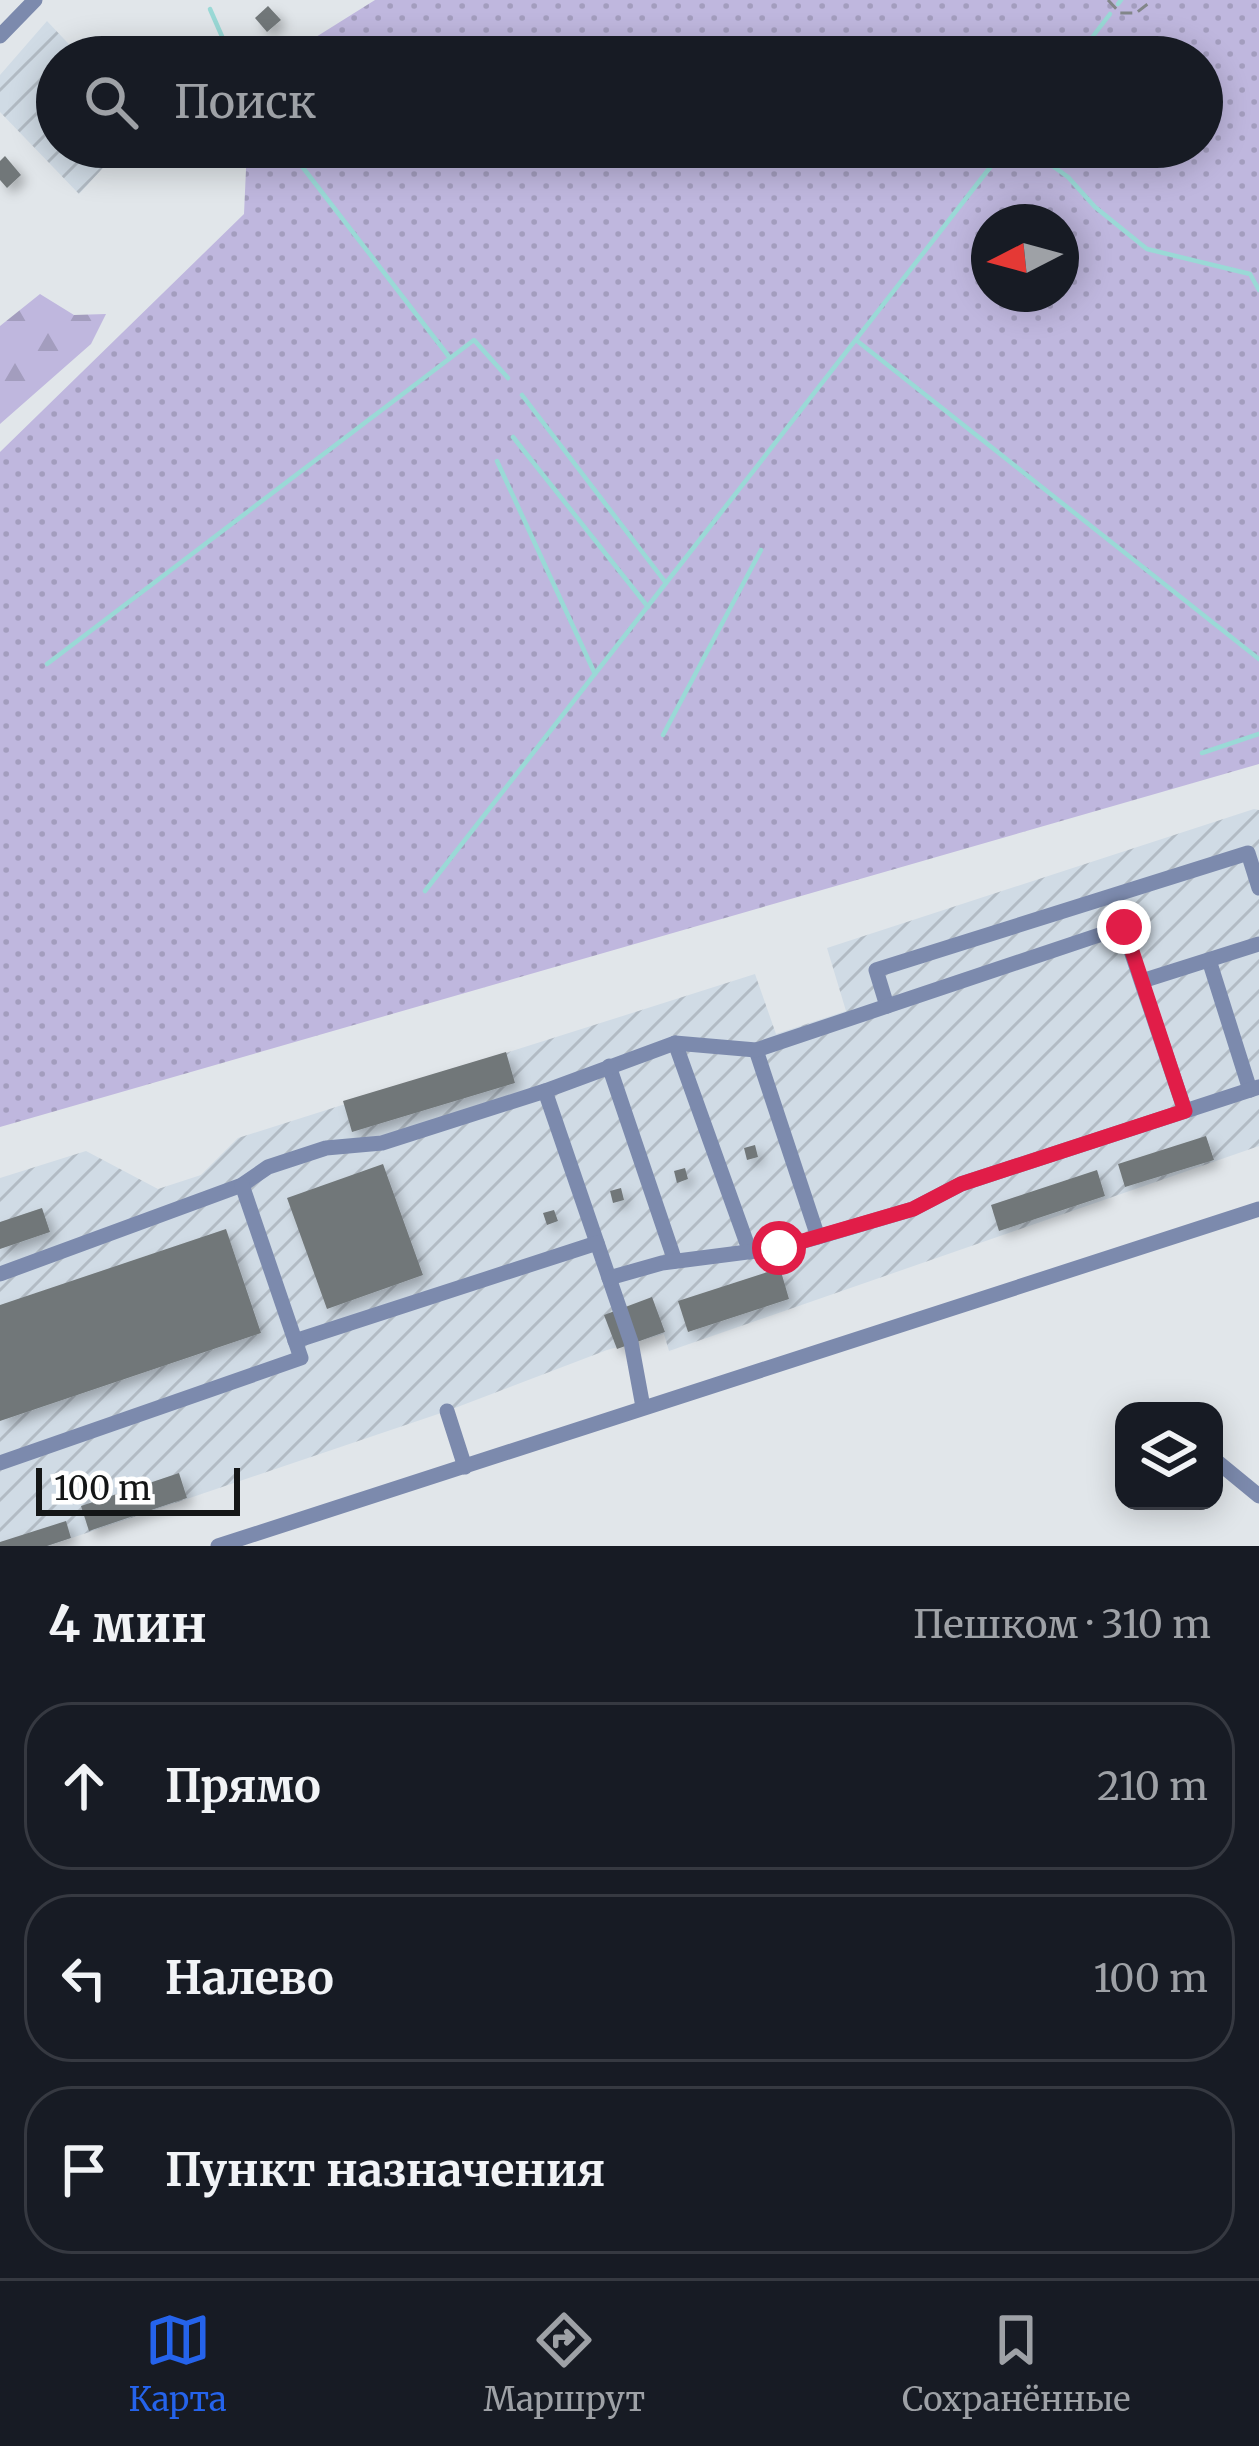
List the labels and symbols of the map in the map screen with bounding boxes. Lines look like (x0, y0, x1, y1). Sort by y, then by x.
north arrow (971, 204, 1079, 312)
route end (1097, 900, 1151, 954)
route start (752, 1221, 806, 1275)
scale bar (36, 1462, 240, 1515)

